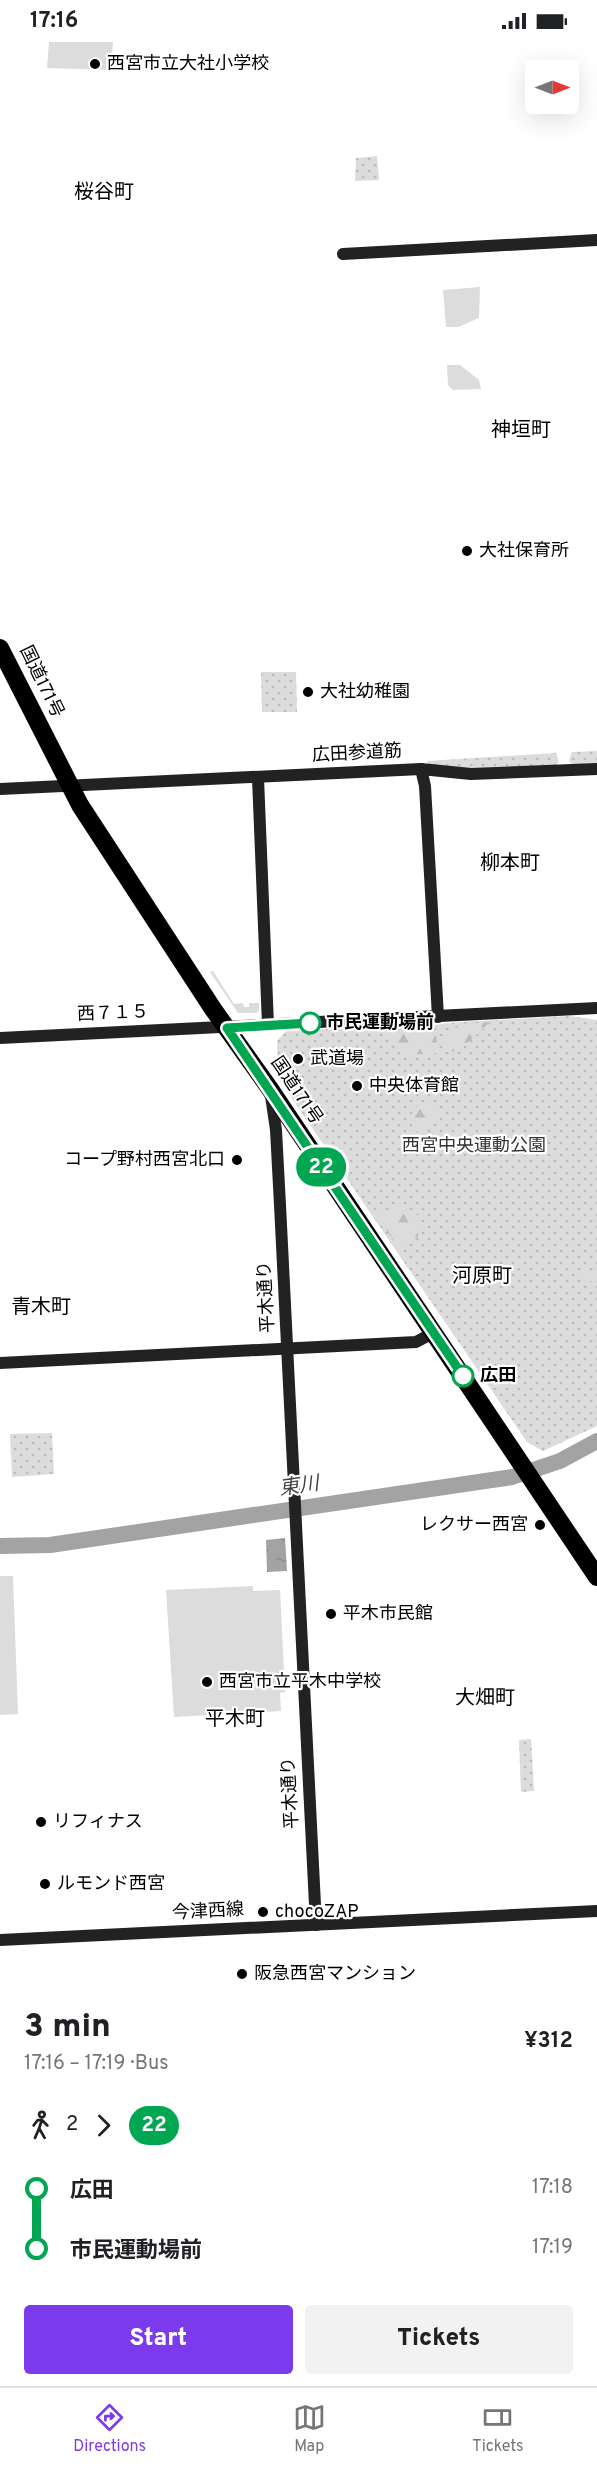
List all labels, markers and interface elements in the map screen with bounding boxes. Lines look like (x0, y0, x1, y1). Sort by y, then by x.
text: 17:16 (30, 8, 78, 35)
place label: 西宮市立大社小学校 (107, 53, 269, 76)
marker: 西宮市立大社小学校 (88, 57, 102, 71)
north arrow (525, 60, 579, 114)
map controls (525, 60, 579, 114)
district label: 桜谷町 (74, 180, 134, 206)
district label: 神垣町 (491, 418, 551, 444)
place label: 大社保育所 (479, 540, 569, 563)
marker: 大社保育所 (460, 544, 474, 558)
street label: 国道171号 (14, 642, 68, 722)
place label: 大社幼稚園 (320, 681, 410, 704)
marker: 大社幼稚園 (301, 685, 315, 699)
street label: 広田参道筋 (311, 740, 403, 768)
district label: 柳本町 (480, 851, 540, 877)
street label: 西７１５ (77, 1001, 149, 1027)
marker: 市民運動場前 (299, 1012, 321, 1034)
place label: 市民運動場前 (326, 1012, 434, 1035)
place label: 武道場 (310, 1048, 364, 1071)
marker: 武道場 (291, 1052, 305, 1066)
street label: 国道171号 (265, 1053, 327, 1129)
place label: 中央体育館 (369, 1075, 459, 1098)
marker: 中央体育館 (350, 1079, 364, 1093)
park label: 西宮中央運動公園 (402, 1135, 546, 1158)
line badge: 22 (294, 1148, 348, 1186)
place label: コープ野村西宮北口 (64, 1149, 225, 1172)
marker: コープ野村西宮北口 (230, 1153, 244, 1167)
text: 22 (308, 1154, 334, 1181)
street label: 平木通り (254, 1260, 280, 1334)
district label: 河原町 (452, 1264, 512, 1290)
district label: 青木町 (11, 1295, 71, 1321)
marker: 広田 (452, 1365, 474, 1387)
place label: 広田 (480, 1365, 516, 1388)
water label: 東川 (277, 1471, 323, 1503)
place label: レクサー西宮 (420, 1514, 528, 1537)
marker: レクサー西宮 (533, 1518, 547, 1532)
place label: 平木市民館 (343, 1603, 433, 1626)
marker: 平木市民館 (324, 1607, 338, 1621)
place label: 西宮市立平木中学校 (219, 1671, 381, 1694)
marker: 西宮市立平木中学校 (200, 1675, 214, 1689)
district label: 大畑町 (455, 1686, 515, 1712)
district label: 平木町 (205, 1707, 265, 1733)
street label: 平木通り (278, 1756, 304, 1830)
place label: リフィナス (53, 1811, 143, 1834)
marker: リフィナス (34, 1815, 48, 1829)
place label: ルモンド西宮 (57, 1873, 165, 1896)
marker: ルモンド西宮 (38, 1877, 52, 1891)
street label: 今津西線 (171, 1899, 245, 1925)
place label: chocoZAP (275, 1901, 358, 1924)
marker: chocoZAP (256, 1905, 270, 1919)
place label: 阪急西宮マンション (254, 1963, 416, 1986)
marker: 阪急西宮マンション (235, 1967, 249, 1981)
text: 3 min (24, 2007, 111, 2049)
text: ¥312 (524, 2028, 573, 2055)
text: 17:16 – 17:19 · Bus (24, 2051, 169, 2077)
icon: walk (24, 2109, 57, 2142)
icon: forward (87, 2109, 120, 2142)
text: 2 (66, 2112, 78, 2138)
text: 22 (141, 2112, 167, 2139)
text: 17:18 (532, 2175, 573, 2201)
text: 広田 (70, 2178, 114, 2205)
text: 17:19 (532, 2235, 573, 2261)
text: 市民運動場前 (70, 2238, 202, 2265)
button: Start (24, 2305, 293, 2374)
button: Tickets (305, 2305, 573, 2374)
tab: Directions (73, 2401, 146, 2457)
tab: Map (293, 2401, 326, 2457)
tab: Tickets (472, 2401, 524, 2457)

